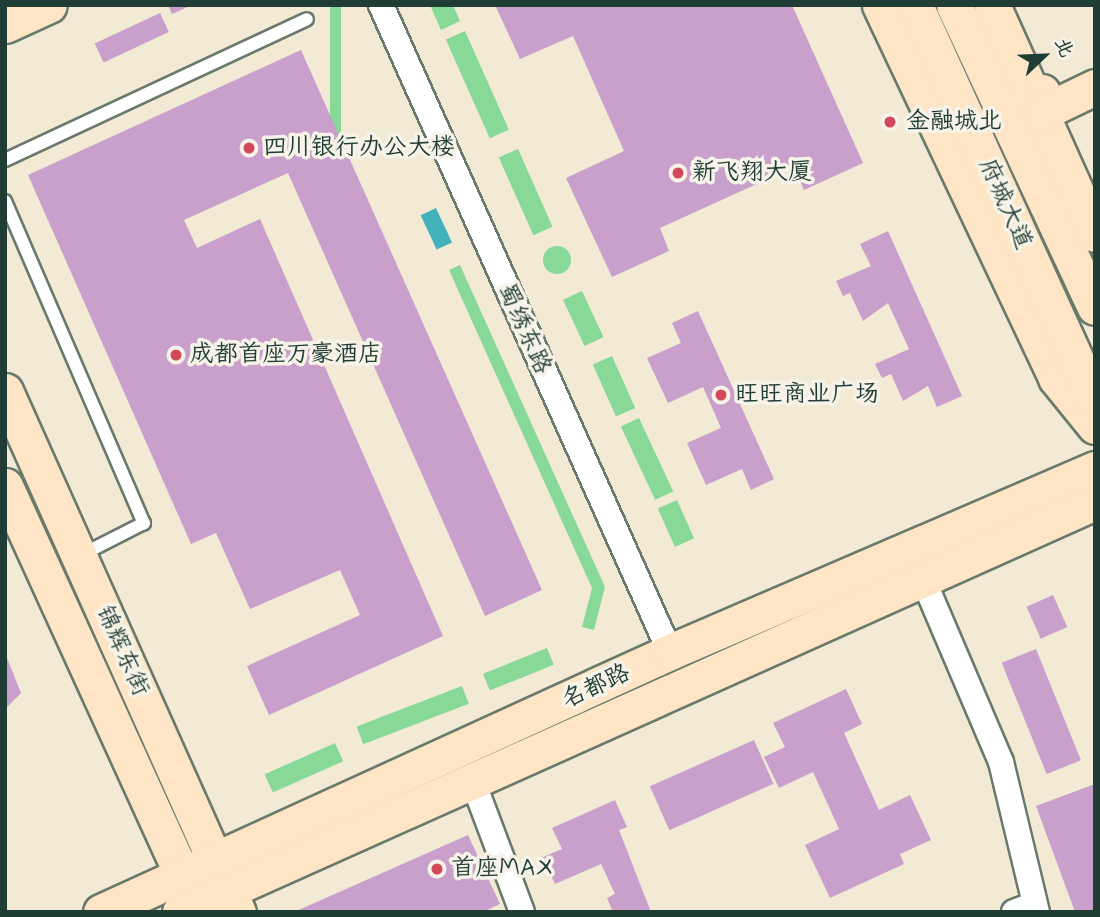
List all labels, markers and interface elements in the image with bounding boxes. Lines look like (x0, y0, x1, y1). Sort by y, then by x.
north arrow (1009, 21, 1079, 91)
text: 北 (1049, 34, 1079, 61)
place label: 金融城北 (906, 108, 1002, 136)
marker: 金融城北 (880, 112, 900, 132)
place label: 四川银行办公大楼 (263, 134, 455, 162)
marker: 四川银行办公大楼 (241, 140, 257, 156)
street label: 府城大道 (972, 154, 1038, 254)
place label: 新飞翔大厦 (692, 159, 812, 187)
marker: 新飞翔大厦 (670, 165, 686, 181)
street label: 蜀绣东路 (491, 279, 557, 379)
place label: 成都首座万豪酒店 (190, 341, 382, 369)
marker: 成都首座万豪酒店 (168, 347, 184, 363)
place label: 旺旺商业广场 (735, 381, 879, 409)
marker: 旺旺商业广场 (713, 387, 729, 403)
street label: 锦辉东街 (89, 601, 155, 701)
street label: 名都路 (557, 659, 635, 715)
place label: 首座MAX (451, 855, 553, 883)
marker: 首座MAX (429, 861, 445, 877)

